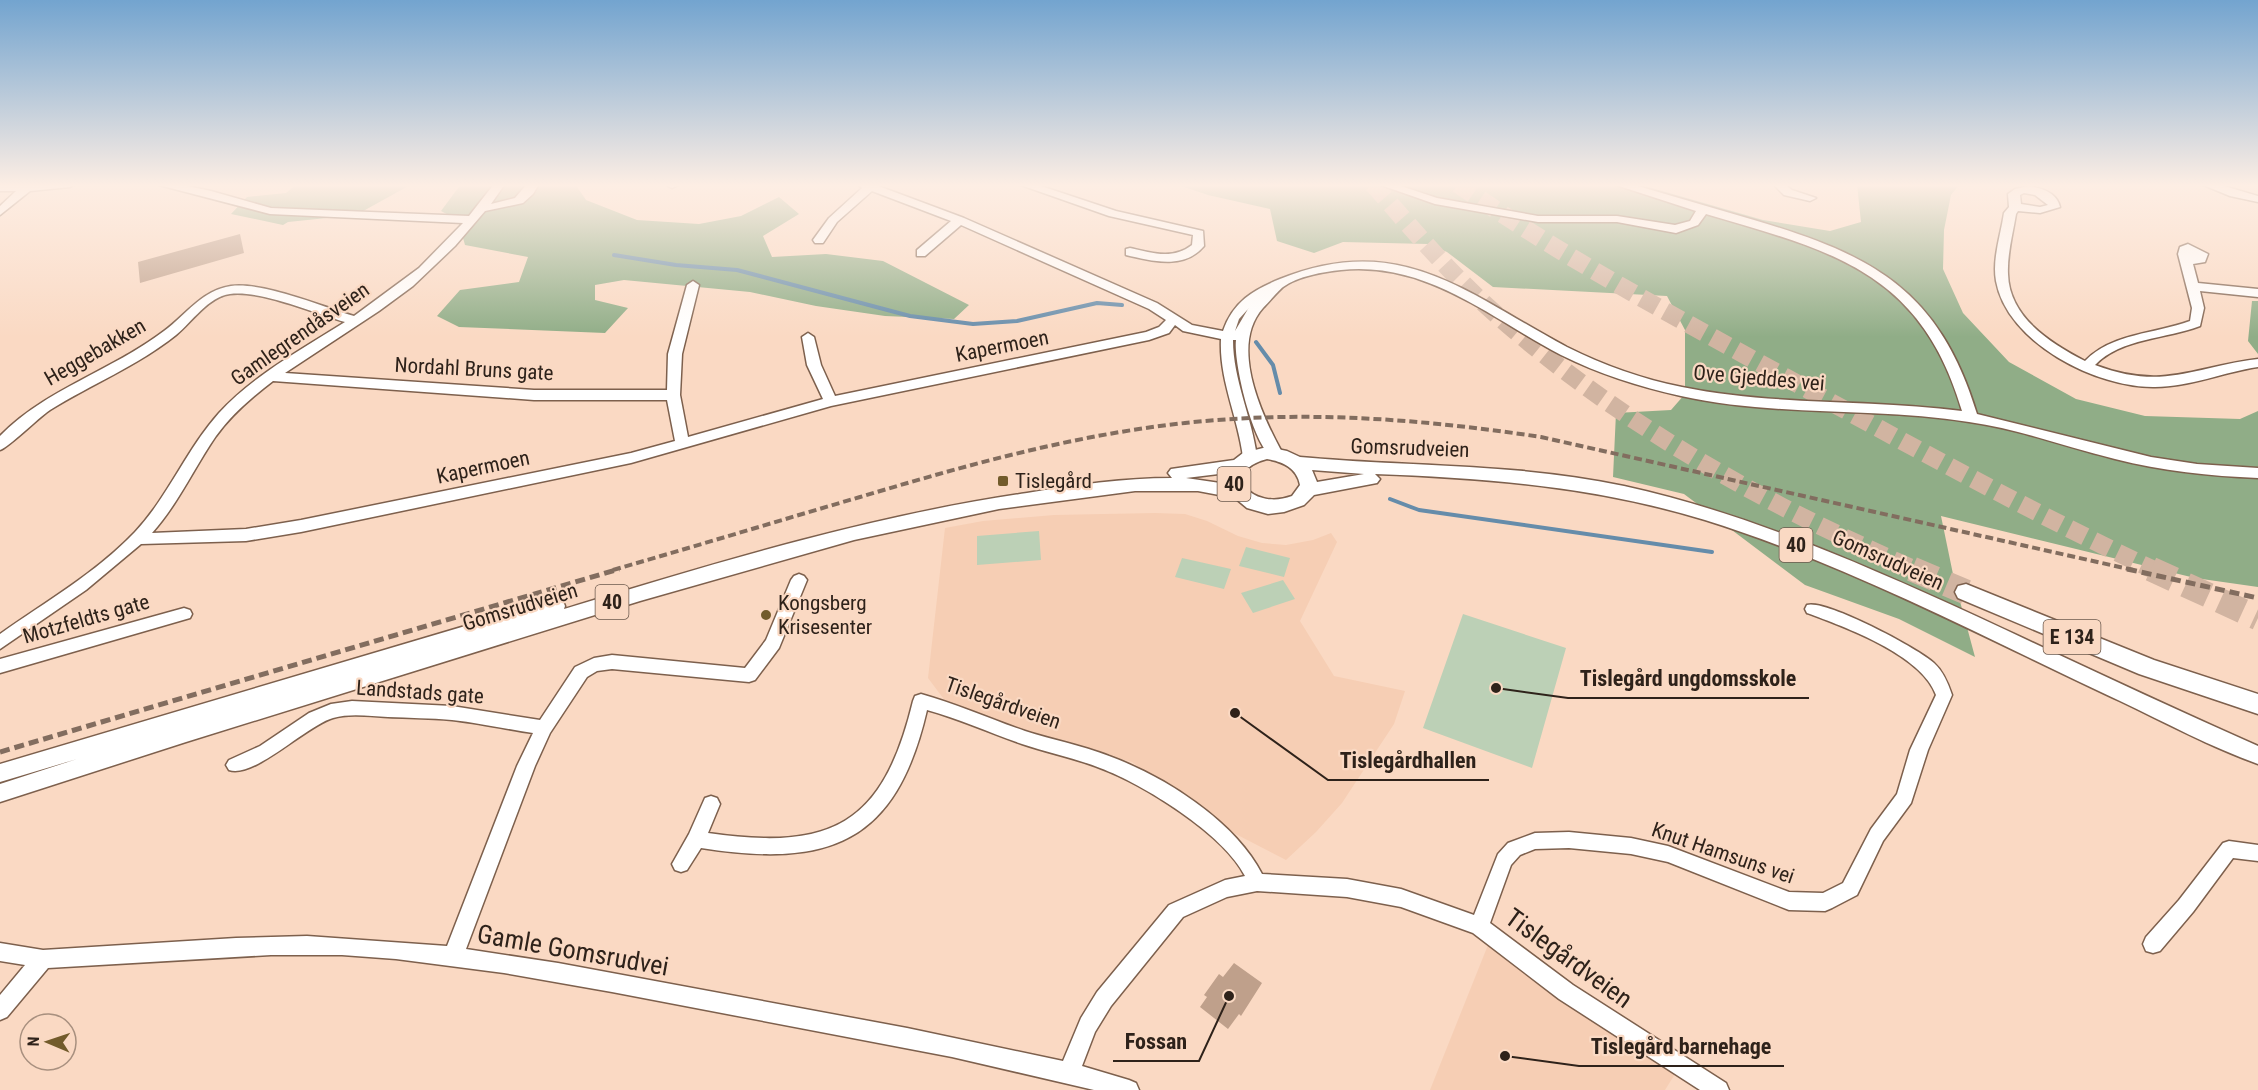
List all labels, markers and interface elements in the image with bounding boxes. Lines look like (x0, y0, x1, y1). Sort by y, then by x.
street label: Gamlegrendåsveien (226, 277, 374, 391)
street label: Heggebakken (40, 313, 150, 391)
street label: Kapermoen (953, 325, 1051, 367)
street label: Nordahl Bruns gate (394, 353, 554, 385)
street label: Ove Gjeddes vei (1692, 360, 1826, 396)
street label: Gomsrudveien (1350, 434, 1470, 462)
street label: Kapermoen (434, 445, 532, 489)
road number: 40 (1218, 467, 1250, 501)
place label: Tislegård (1015, 469, 1092, 493)
marker: Tislegård (996, 474, 1010, 488)
street label: Gomsrudveien (1829, 525, 1947, 595)
road number: 40 (1780, 528, 1812, 562)
street label: Gomsrudveien (460, 578, 580, 636)
road number: 40 (596, 585, 628, 619)
street label: Motzfeldts gate (20, 589, 152, 649)
place label: Kongsberg Krisesenter (778, 591, 872, 639)
marker: Kongsberg Krisesenter (759, 608, 773, 622)
road number: E 134 (2044, 620, 2100, 654)
callout: Tislegård ungdomsskole (1568, 658, 1809, 698)
text: Tislegård ungdomsskole (1580, 666, 1796, 691)
street label: Tislegårdveien (942, 672, 1064, 734)
street label: Landstads gate (355, 676, 485, 708)
callout: Tislegårdhallen (1328, 740, 1489, 780)
text: Tislegårdhallen (1340, 748, 1476, 773)
street label: Knut Hamsuns vei (1649, 817, 1797, 889)
street label: Tislegårdveien (1500, 902, 1638, 1014)
street label: Gamle Gomsrudvei (475, 918, 671, 982)
north arrow (18, 1012, 78, 1072)
callout: Fossan (1113, 1021, 1199, 1061)
callout: Tislegård barnehage (1579, 1026, 1784, 1066)
text: Fossan (1125, 1029, 1187, 1054)
text: Tislegård barnehage (1591, 1034, 1771, 1059)
text: N (24, 1036, 43, 1047)

